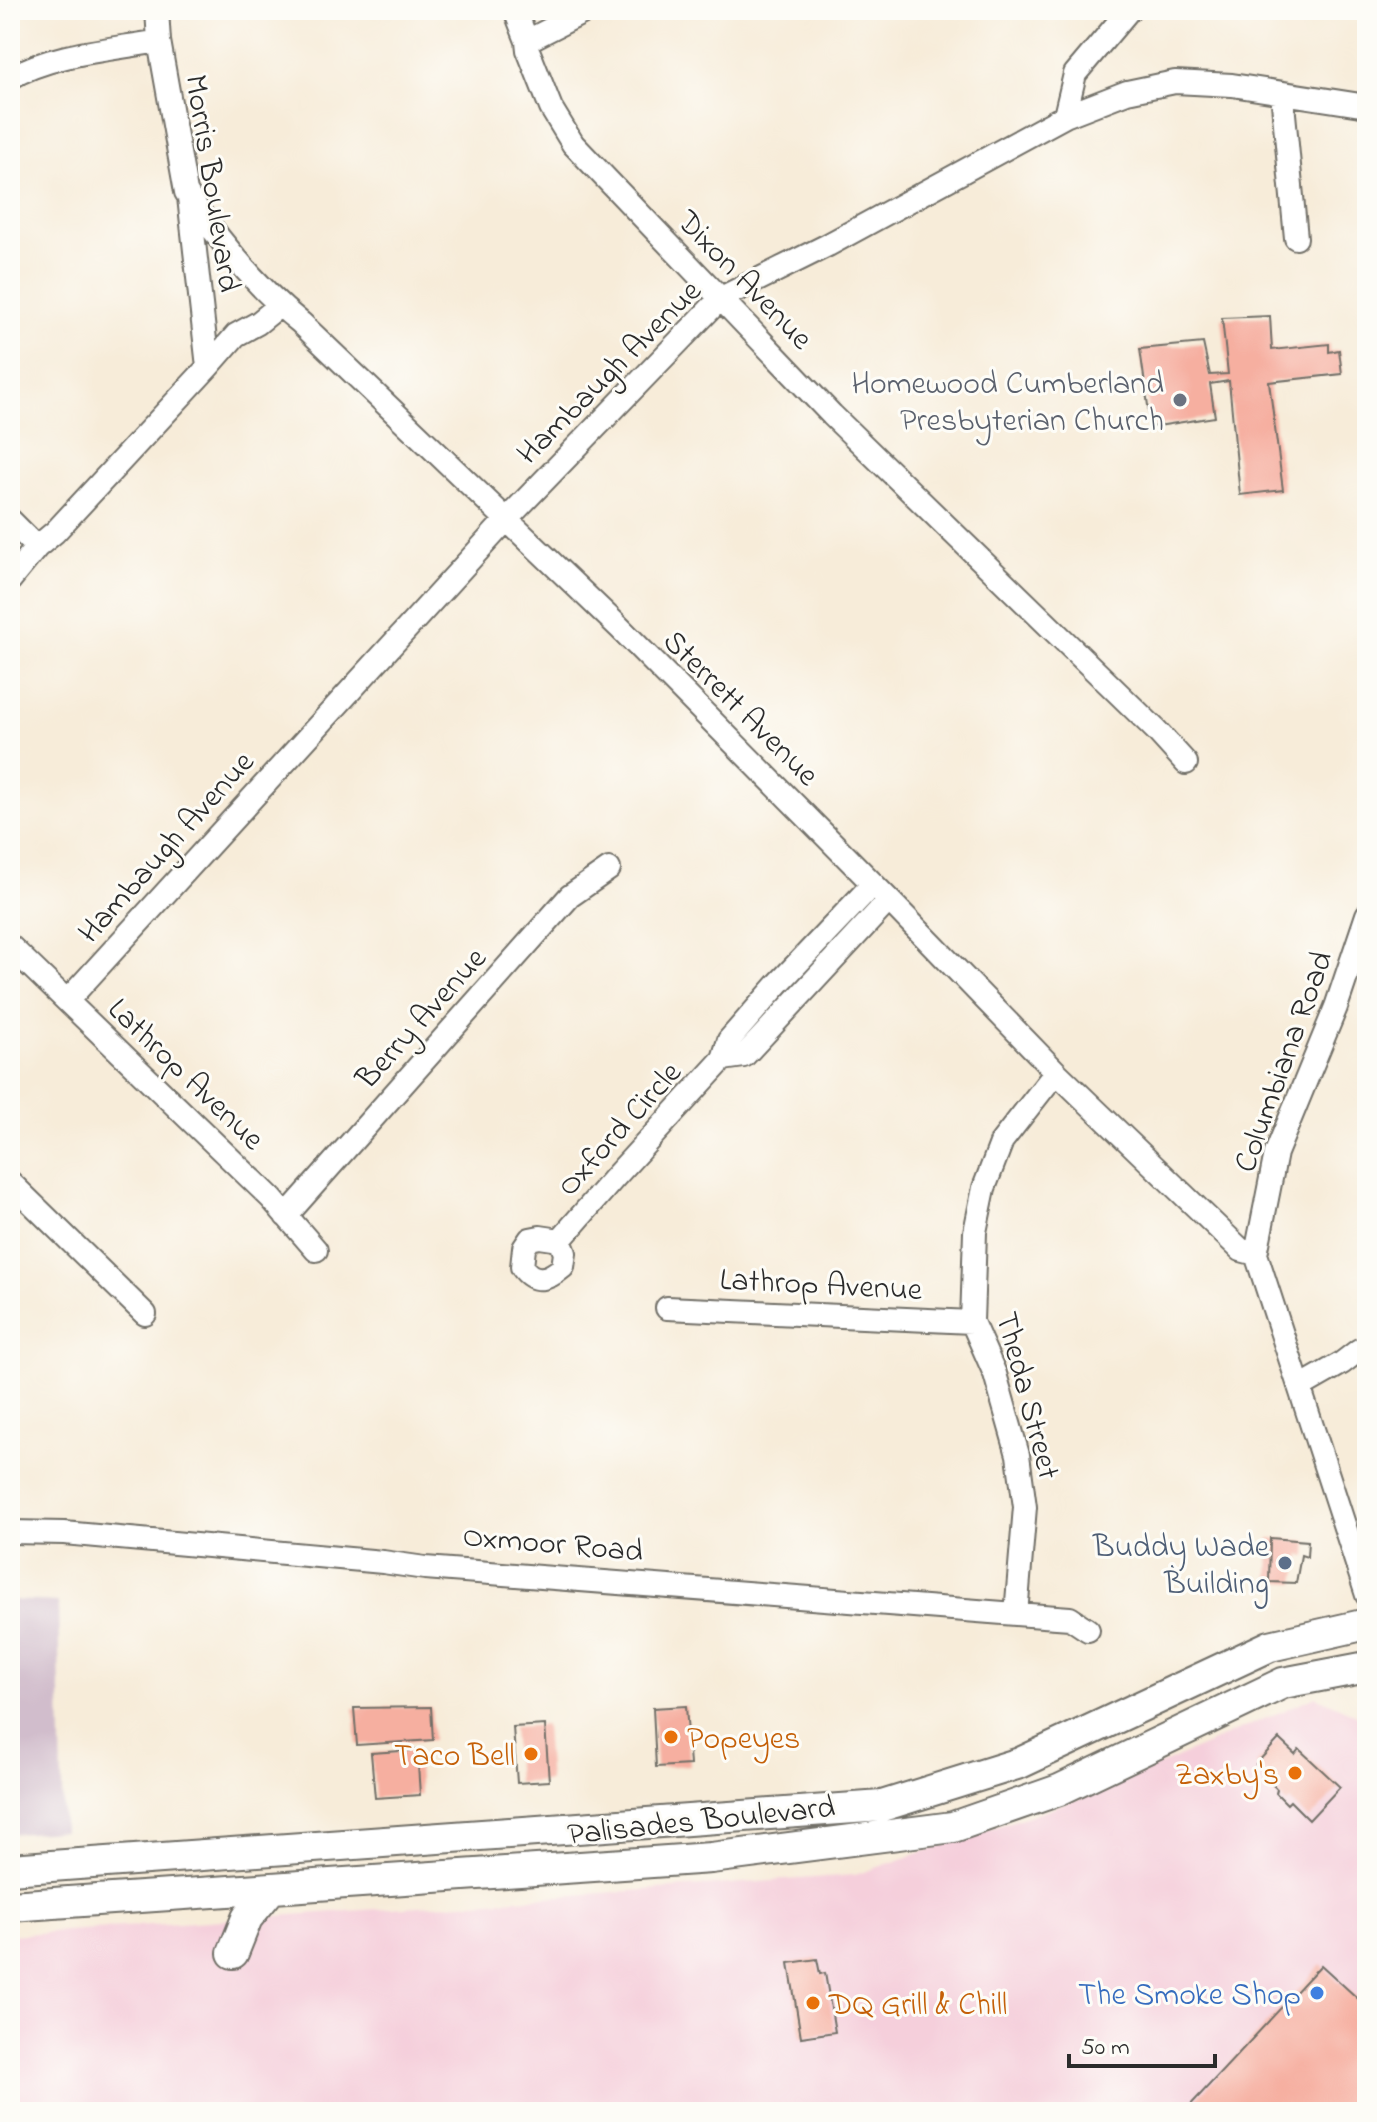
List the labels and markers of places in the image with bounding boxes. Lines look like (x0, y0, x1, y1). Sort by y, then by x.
place label: Homewood Cumberland Presbyterian Church (851, 362, 1164, 446)
marker: Homewood Cumberland Presbyterian Church (1171, 391, 1189, 409)
place label: Buddy Wade Building (1092, 1525, 1270, 1609)
marker: Buddy Wade Building (1276, 1554, 1294, 1572)
place label: Popeyes (687, 1717, 800, 1764)
marker: Popeyes (662, 1728, 680, 1746)
place label: Taco Bell (394, 1734, 515, 1781)
marker: Taco Bell (522, 1745, 540, 1763)
place label: Zaxby's (1175, 1753, 1279, 1800)
marker: Zaxby's (1286, 1764, 1304, 1782)
place label: The Smoke Shop (1078, 1973, 1301, 2020)
place label: DQ Grill & Chill (828, 1983, 1007, 2030)
marker: The Smoke Shop (1308, 1984, 1326, 2002)
marker: DQ Grill & Chill (804, 1994, 822, 2012)

